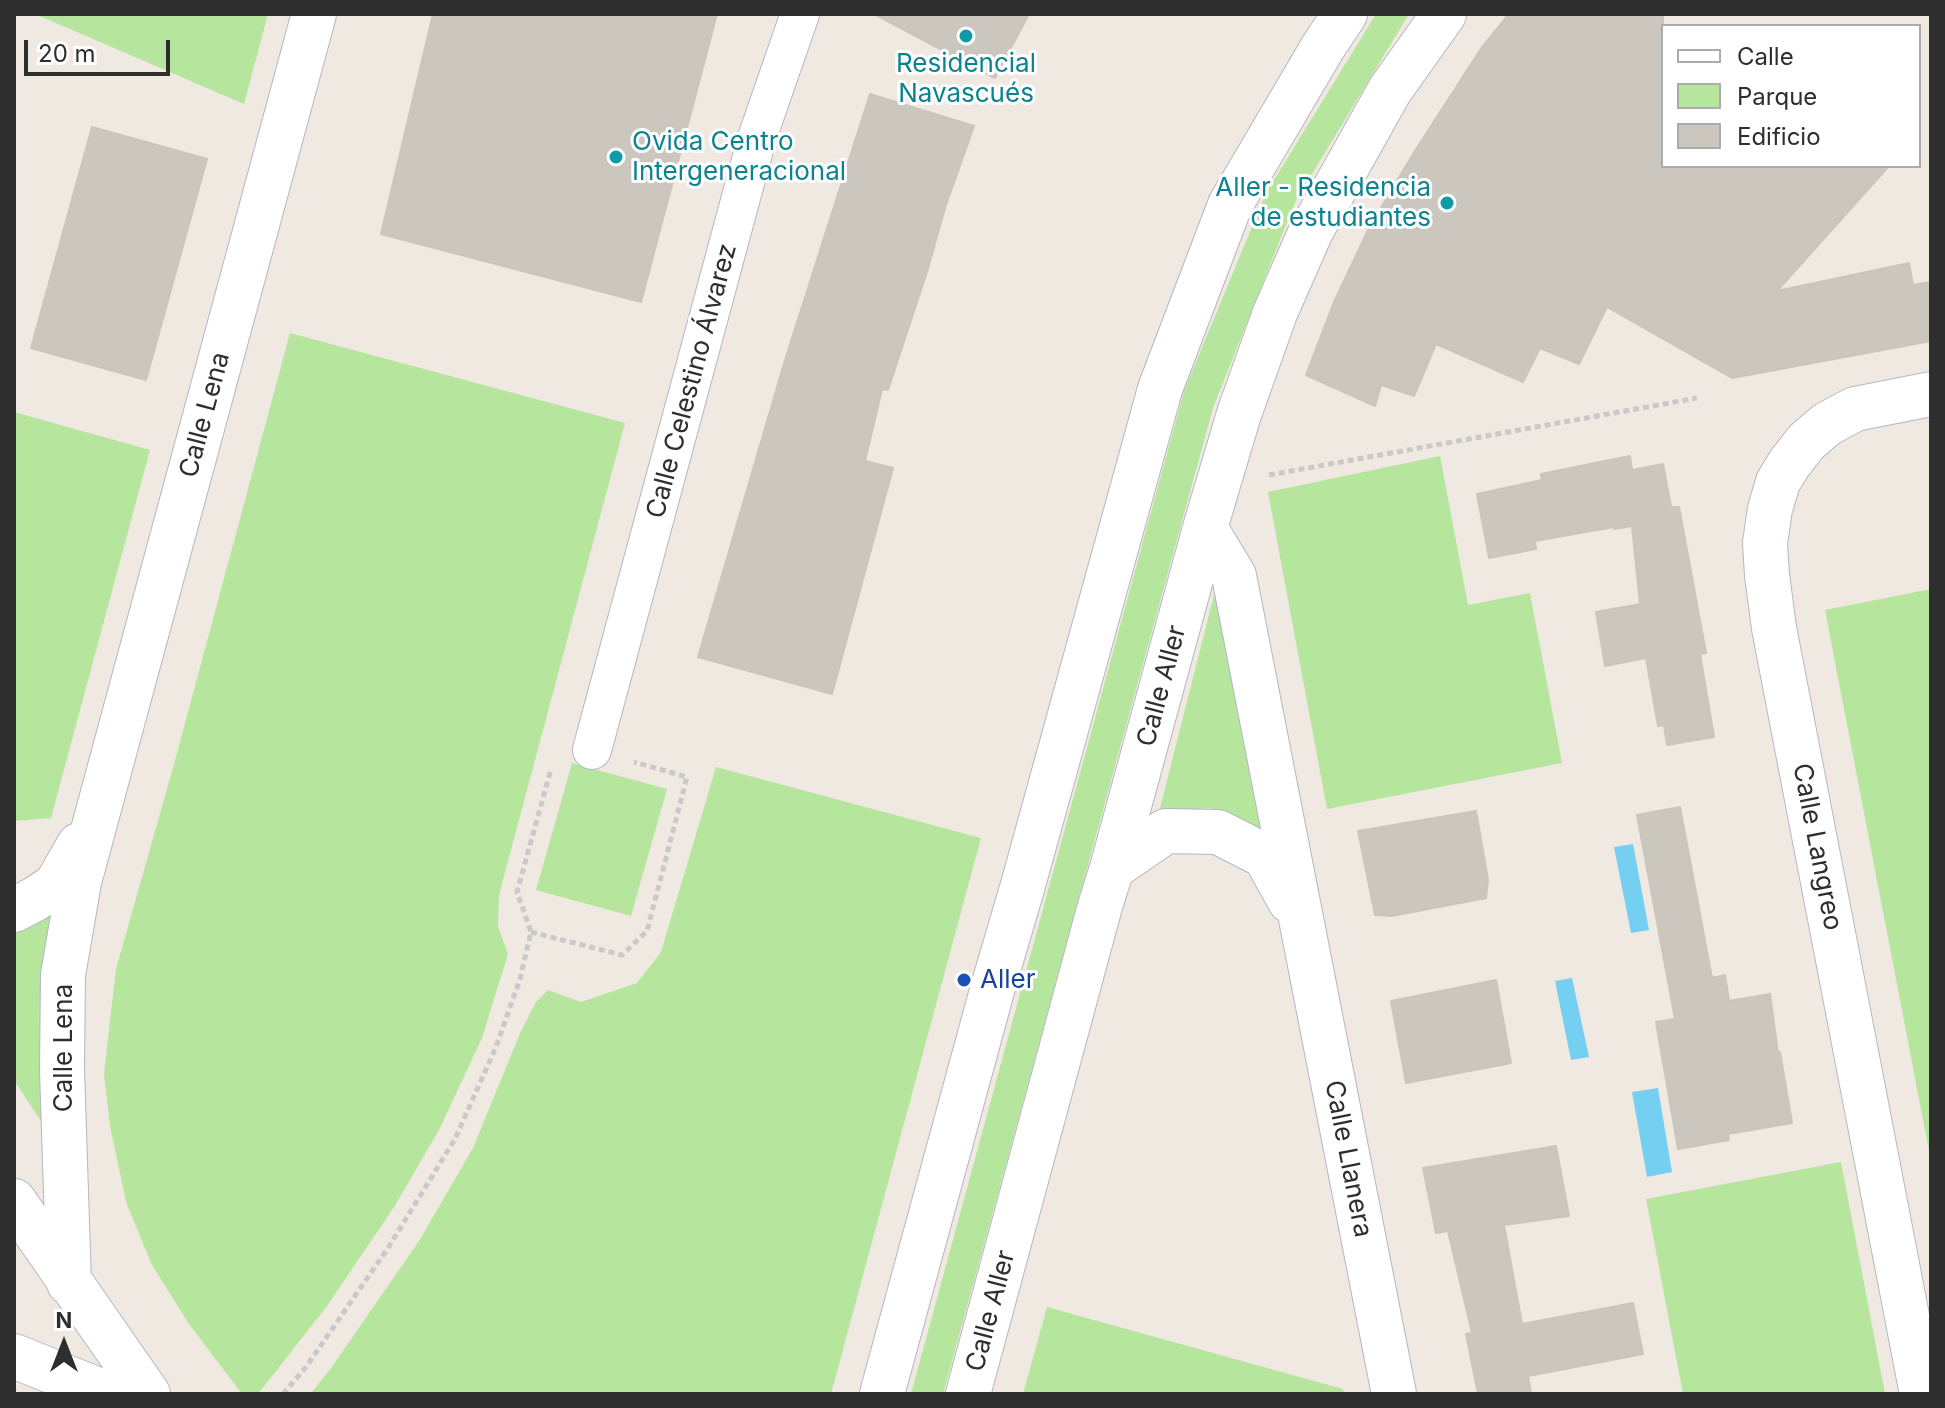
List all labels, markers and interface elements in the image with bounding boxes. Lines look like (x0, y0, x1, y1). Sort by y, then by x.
scale bar (28, 24, 174, 74)
legend (1661, 24, 1921, 168)
marker: Residencial Navascués (957, 27, 975, 45)
text: 20 m (38, 39, 96, 68)
text: Calle (1737, 42, 1794, 71)
place label: Residencial Navascués (896, 48, 1036, 110)
text: Parque (1737, 82, 1817, 111)
text: Edificio (1737, 122, 1821, 151)
place label: Ovida Centro Intergeneracional (632, 126, 846, 188)
marker: Ovida Centro Intergeneracional (607, 148, 625, 166)
place label: Aller - Residencia de estudiantes (1215, 172, 1431, 234)
marker: Aller - Residencia de estudiantes (1438, 194, 1456, 212)
street label: Calle Celestino Álvarez (640, 240, 744, 522)
street label: Calle Lena (173, 349, 237, 481)
street label: Calle Aller (1131, 622, 1193, 750)
street label: Calle Langreo (1786, 761, 1848, 933)
place label: Aller (980, 964, 1035, 996)
marker: Aller (955, 971, 973, 989)
street label: Calle Lena (48, 984, 80, 1112)
street label: Calle Llanera (1318, 1078, 1378, 1240)
street label: Calle Aller (960, 1247, 1022, 1375)
north arrow (24, 1304, 104, 1384)
text: N (56, 1307, 72, 1333)

